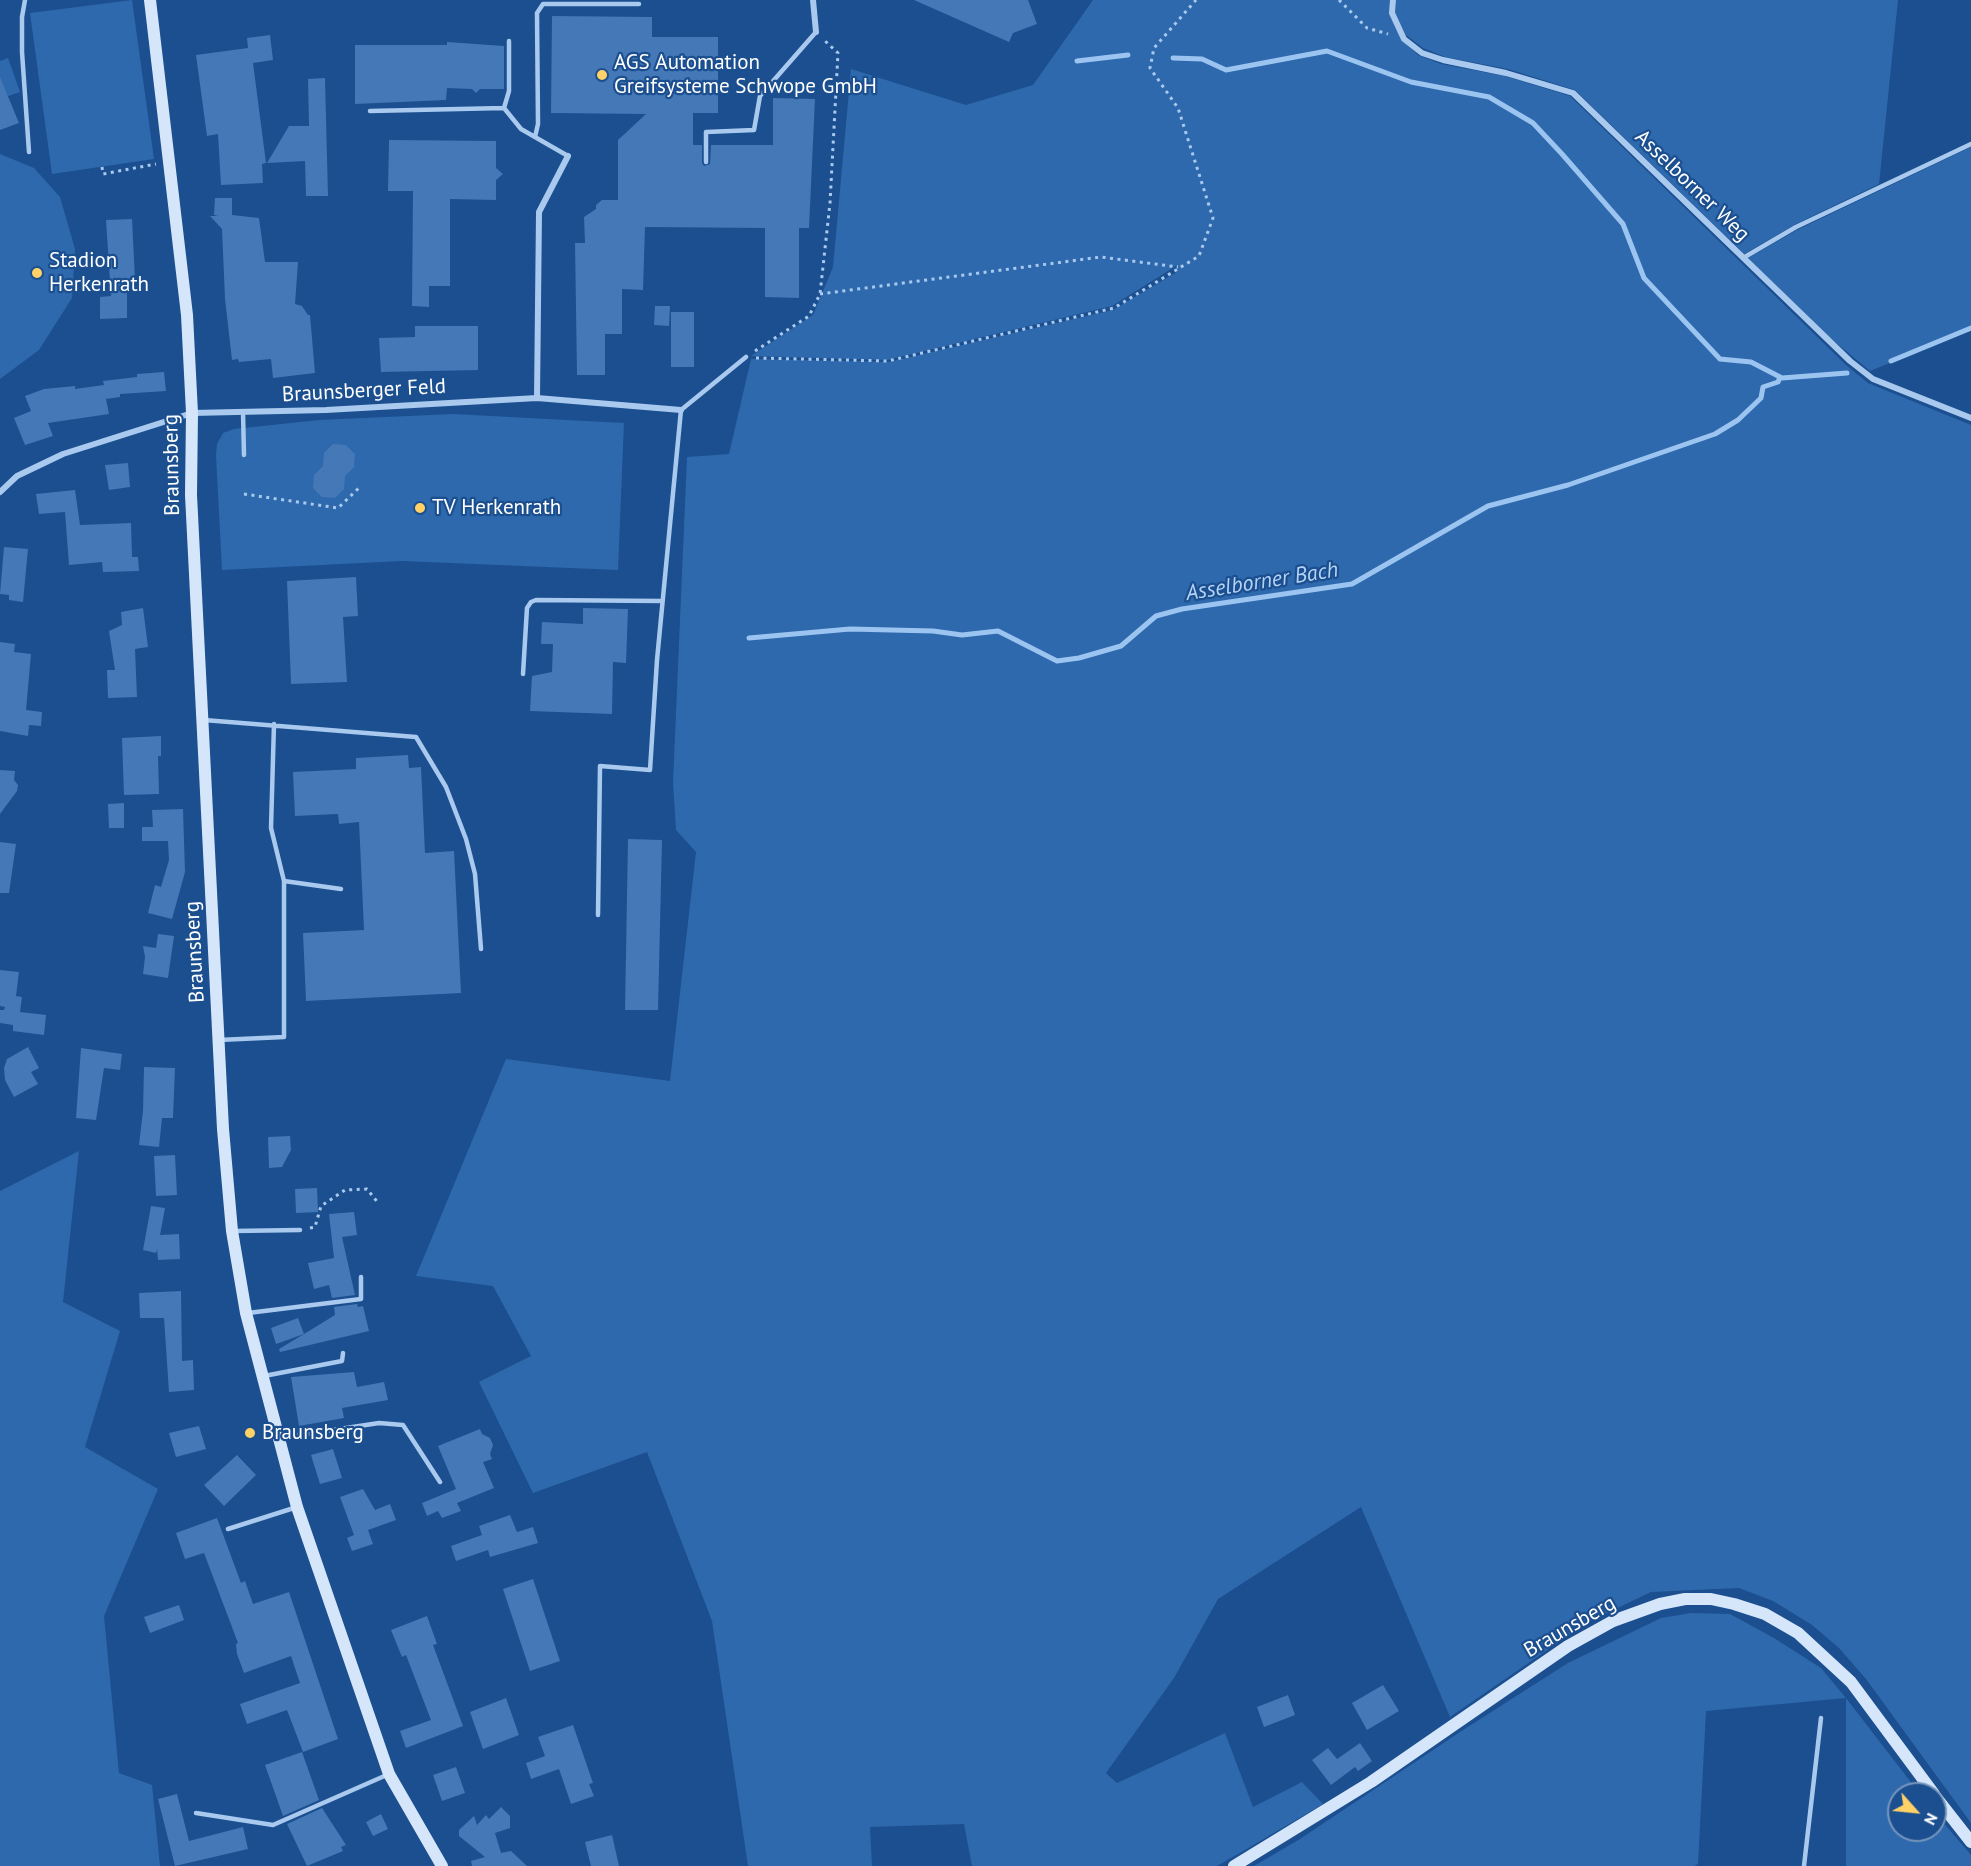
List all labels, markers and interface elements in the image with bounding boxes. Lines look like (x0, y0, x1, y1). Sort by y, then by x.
place label: AGS Automation Greifsysteme Schwope GmbH (614, 50, 877, 100)
marker: AGS Automation Greifsysteme Schwope GmbH (595, 68, 609, 82)
street label: Asselborner Weg (1629, 125, 1755, 247)
place label: Stadion Herkenrath (49, 248, 149, 298)
marker: Stadion Herkenrath (30, 266, 44, 280)
street label: Braunsberger Feld (281, 374, 447, 408)
street label: Braunsberg (159, 414, 185, 516)
place label: TV Herkenrath (432, 495, 561, 521)
marker: TV Herkenrath (413, 501, 427, 515)
water label: Asselborner Bach (1184, 557, 1340, 607)
street label: Braunsberg (180, 900, 210, 1004)
place label: Braunsberg (262, 1420, 364, 1446)
marker: Braunsberg (243, 1426, 257, 1440)
street label: Braunsberg (1520, 1591, 1620, 1663)
north arrow (1887, 1782, 1947, 1842)
text: N (1920, 1810, 1943, 1828)

